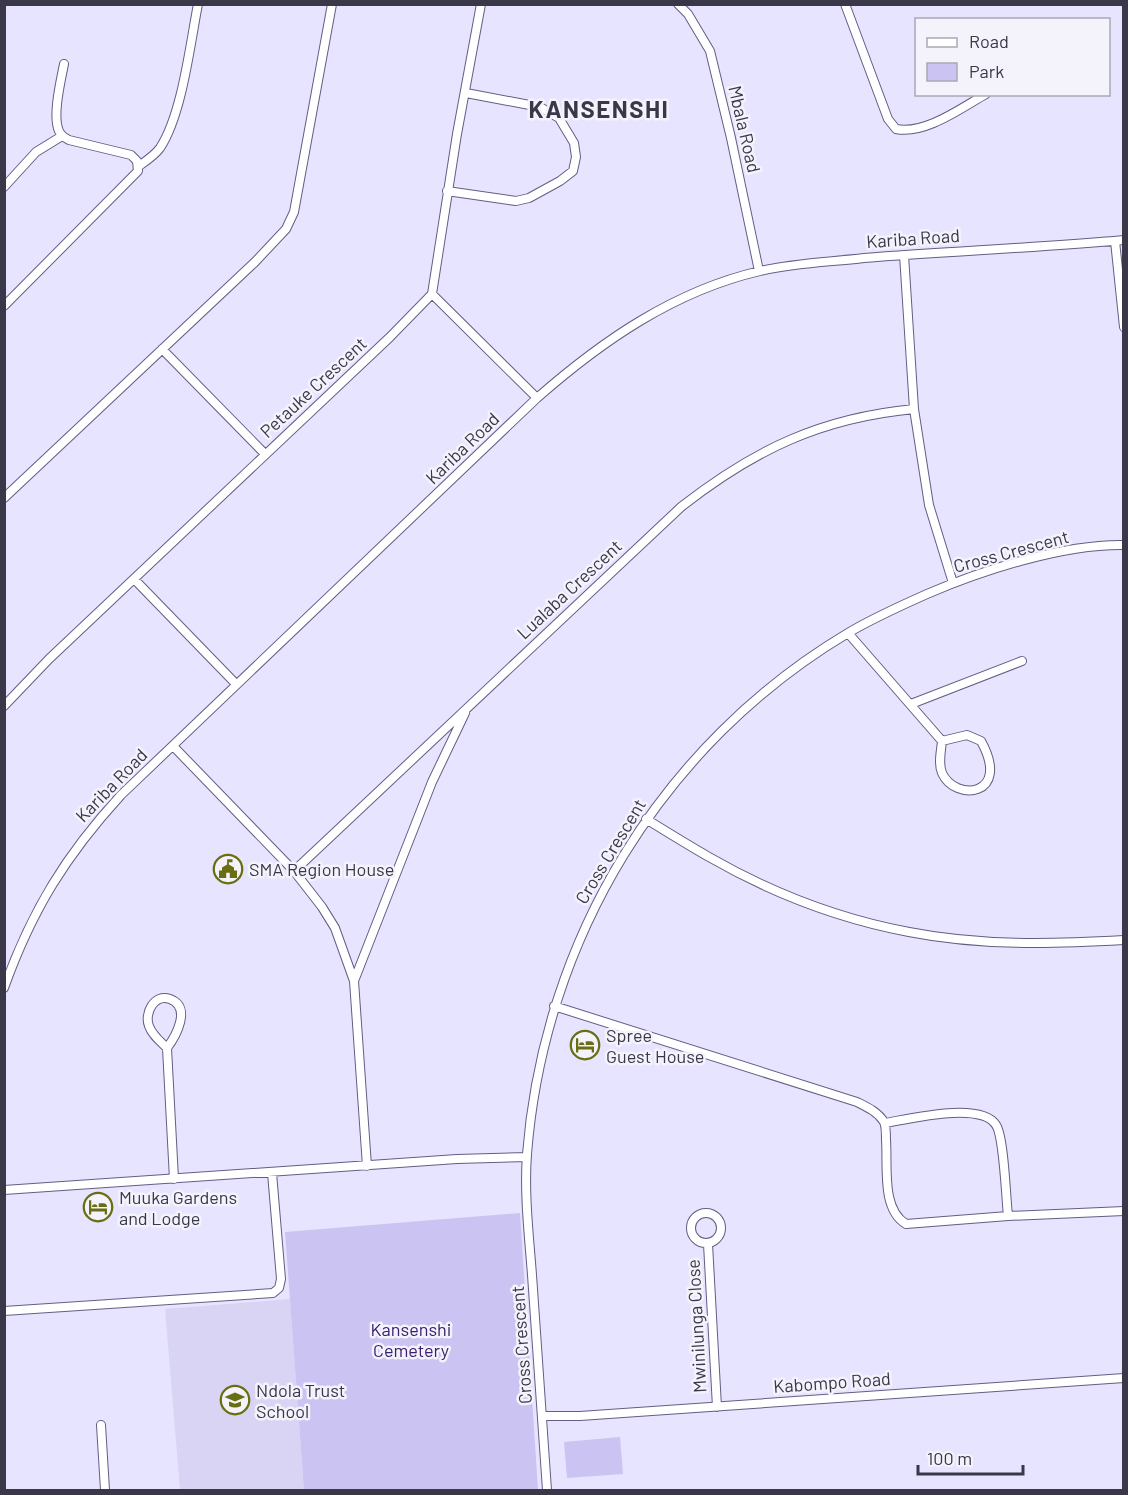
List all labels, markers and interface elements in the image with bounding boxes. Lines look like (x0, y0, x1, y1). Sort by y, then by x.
legend (915, 18, 1110, 96)
text: Road (969, 30, 1009, 52)
text: Park (969, 60, 1004, 82)
street label: Mbala Road (724, 83, 766, 175)
district label: KANSENSHI (529, 94, 669, 123)
street label: Kariba Road (865, 224, 961, 252)
street label: Petauke Crescent (255, 332, 371, 442)
street label: Kariba Road (421, 408, 503, 488)
street label: Cross Crescent (951, 525, 1071, 577)
street label: Lualaba Crescent (512, 535, 626, 643)
street label: Kariba Road (71, 744, 151, 826)
street label: Cross Crescent (570, 795, 650, 907)
public building icon: SMA Region House (212, 853, 244, 885)
place label: SMA Region House (249, 858, 394, 880)
place label: Spree Guest House (606, 1024, 704, 1067)
hotel icon: Spree Guest House (569, 1029, 601, 1061)
place label: Muuka Gardens and Lodge (119, 1186, 237, 1229)
hotel icon: Muuka Gardens and Lodge (82, 1191, 114, 1223)
street label: Mwinilunga Close (682, 1259, 710, 1393)
street label: Cross Crescent (506, 1285, 536, 1405)
park label: Kansenshi Cemetery (371, 1318, 451, 1361)
street label: Kabompo Road (773, 1367, 891, 1397)
place label: Ndola Trust School (256, 1379, 345, 1422)
school or university icon: Ndola Trust School (219, 1384, 251, 1416)
scale bar (918, 1438, 1023, 1476)
text: 100 m (927, 1447, 972, 1469)

